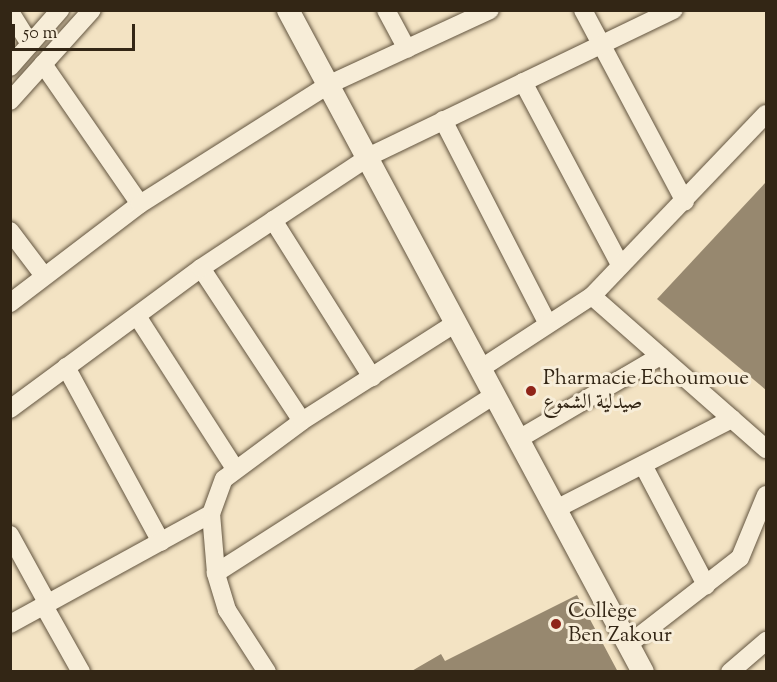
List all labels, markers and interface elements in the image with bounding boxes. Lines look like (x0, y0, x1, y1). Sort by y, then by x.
scale bar (15, 12, 138, 50)
text: 50 m (23, 21, 57, 47)
place label: Pharmacie Echoumoue صيدلية الشموع (543, 366, 749, 416)
marker: Pharmacie Echoumoue صيدلية الشموع (524, 384, 538, 398)
place label: Collège Ben Zakour (568, 599, 672, 649)
marker: Collège Ben Zakour (549, 617, 563, 631)

